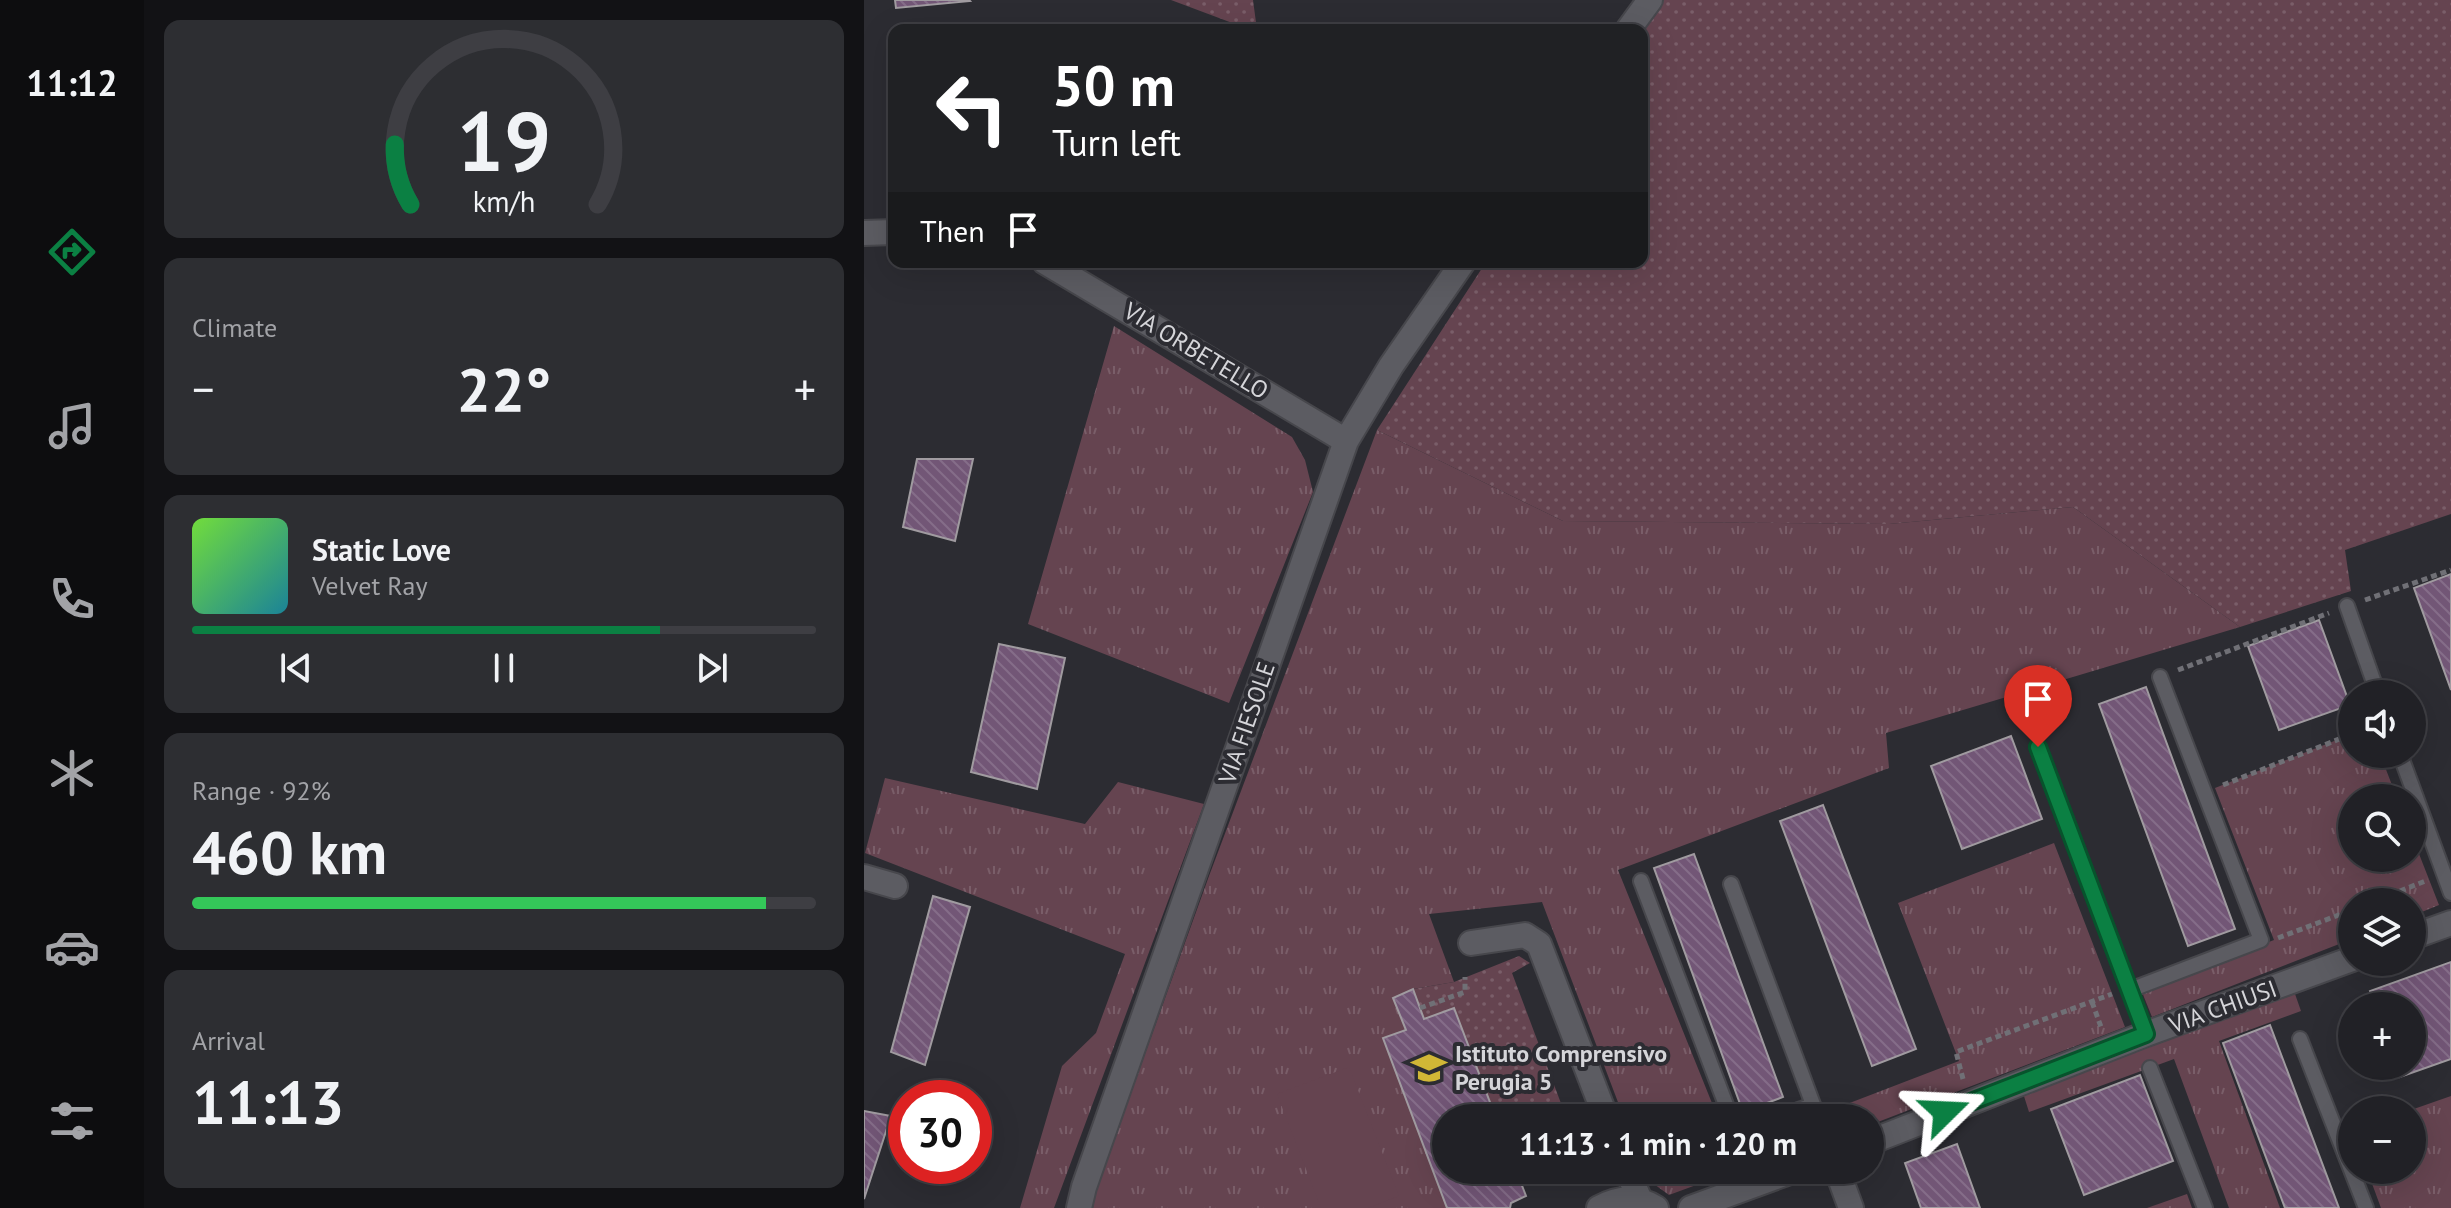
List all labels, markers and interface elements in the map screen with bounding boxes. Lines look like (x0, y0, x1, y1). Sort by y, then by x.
text: 50 m (1052, 49, 1175, 121)
icon: left (920, 56, 1024, 160)
text: 11:12 (26, 59, 118, 106)
text: 19 (457, 85, 551, 193)
text: Turn left (1052, 119, 1181, 166)
text: km/h (473, 183, 535, 220)
icon: arrive (1001, 208, 1045, 252)
text: Then (920, 211, 985, 250)
icon: directions (44, 224, 100, 280)
street label: VIA ORBETELLO (1117, 295, 1274, 406)
text: Climate (192, 311, 277, 344)
text: 22° (457, 350, 551, 428)
text: − (192, 360, 214, 417)
text: + (794, 360, 816, 417)
icon: music (44, 398, 100, 454)
text: Static Love (312, 530, 451, 569)
text: Velvet Ray (312, 569, 428, 602)
icon: phone (44, 571, 100, 627)
icon: previous (274, 646, 318, 690)
icon: pause (482, 646, 526, 690)
icon: next (690, 646, 734, 690)
street label: VIA FIESOLE (1211, 658, 1282, 789)
pin (2004, 665, 2072, 747)
icon: arrive (2016, 677, 2060, 721)
map controls (2338, 680, 2426, 1184)
button: sound (2338, 680, 2426, 768)
icon: climate (44, 745, 100, 801)
text: Range · 92% (192, 774, 331, 807)
button: search (2338, 784, 2426, 872)
text: 460 km (192, 813, 387, 891)
button: layers (2338, 888, 2426, 976)
icon: car (44, 919, 100, 975)
street label: VIA CHIUSI (2164, 973, 2281, 1041)
button: + (2338, 992, 2426, 1080)
text: Arrival (192, 1024, 265, 1057)
place label: Istituto Comprensivo Perugia 5 (1455, 1038, 1667, 1097)
school or university icon: Istituto Comprensivo Perugia 5 (1410, 1049, 1448, 1087)
text: 11:13 (192, 1063, 344, 1141)
position arrow (1903, 1070, 1987, 1154)
speed limit sign: 30 (888, 1080, 992, 1184)
icon: filters (44, 1093, 100, 1149)
button: − (2338, 1096, 2426, 1184)
text: 11:13 · 1 min · 120 m (1519, 1124, 1797, 1163)

